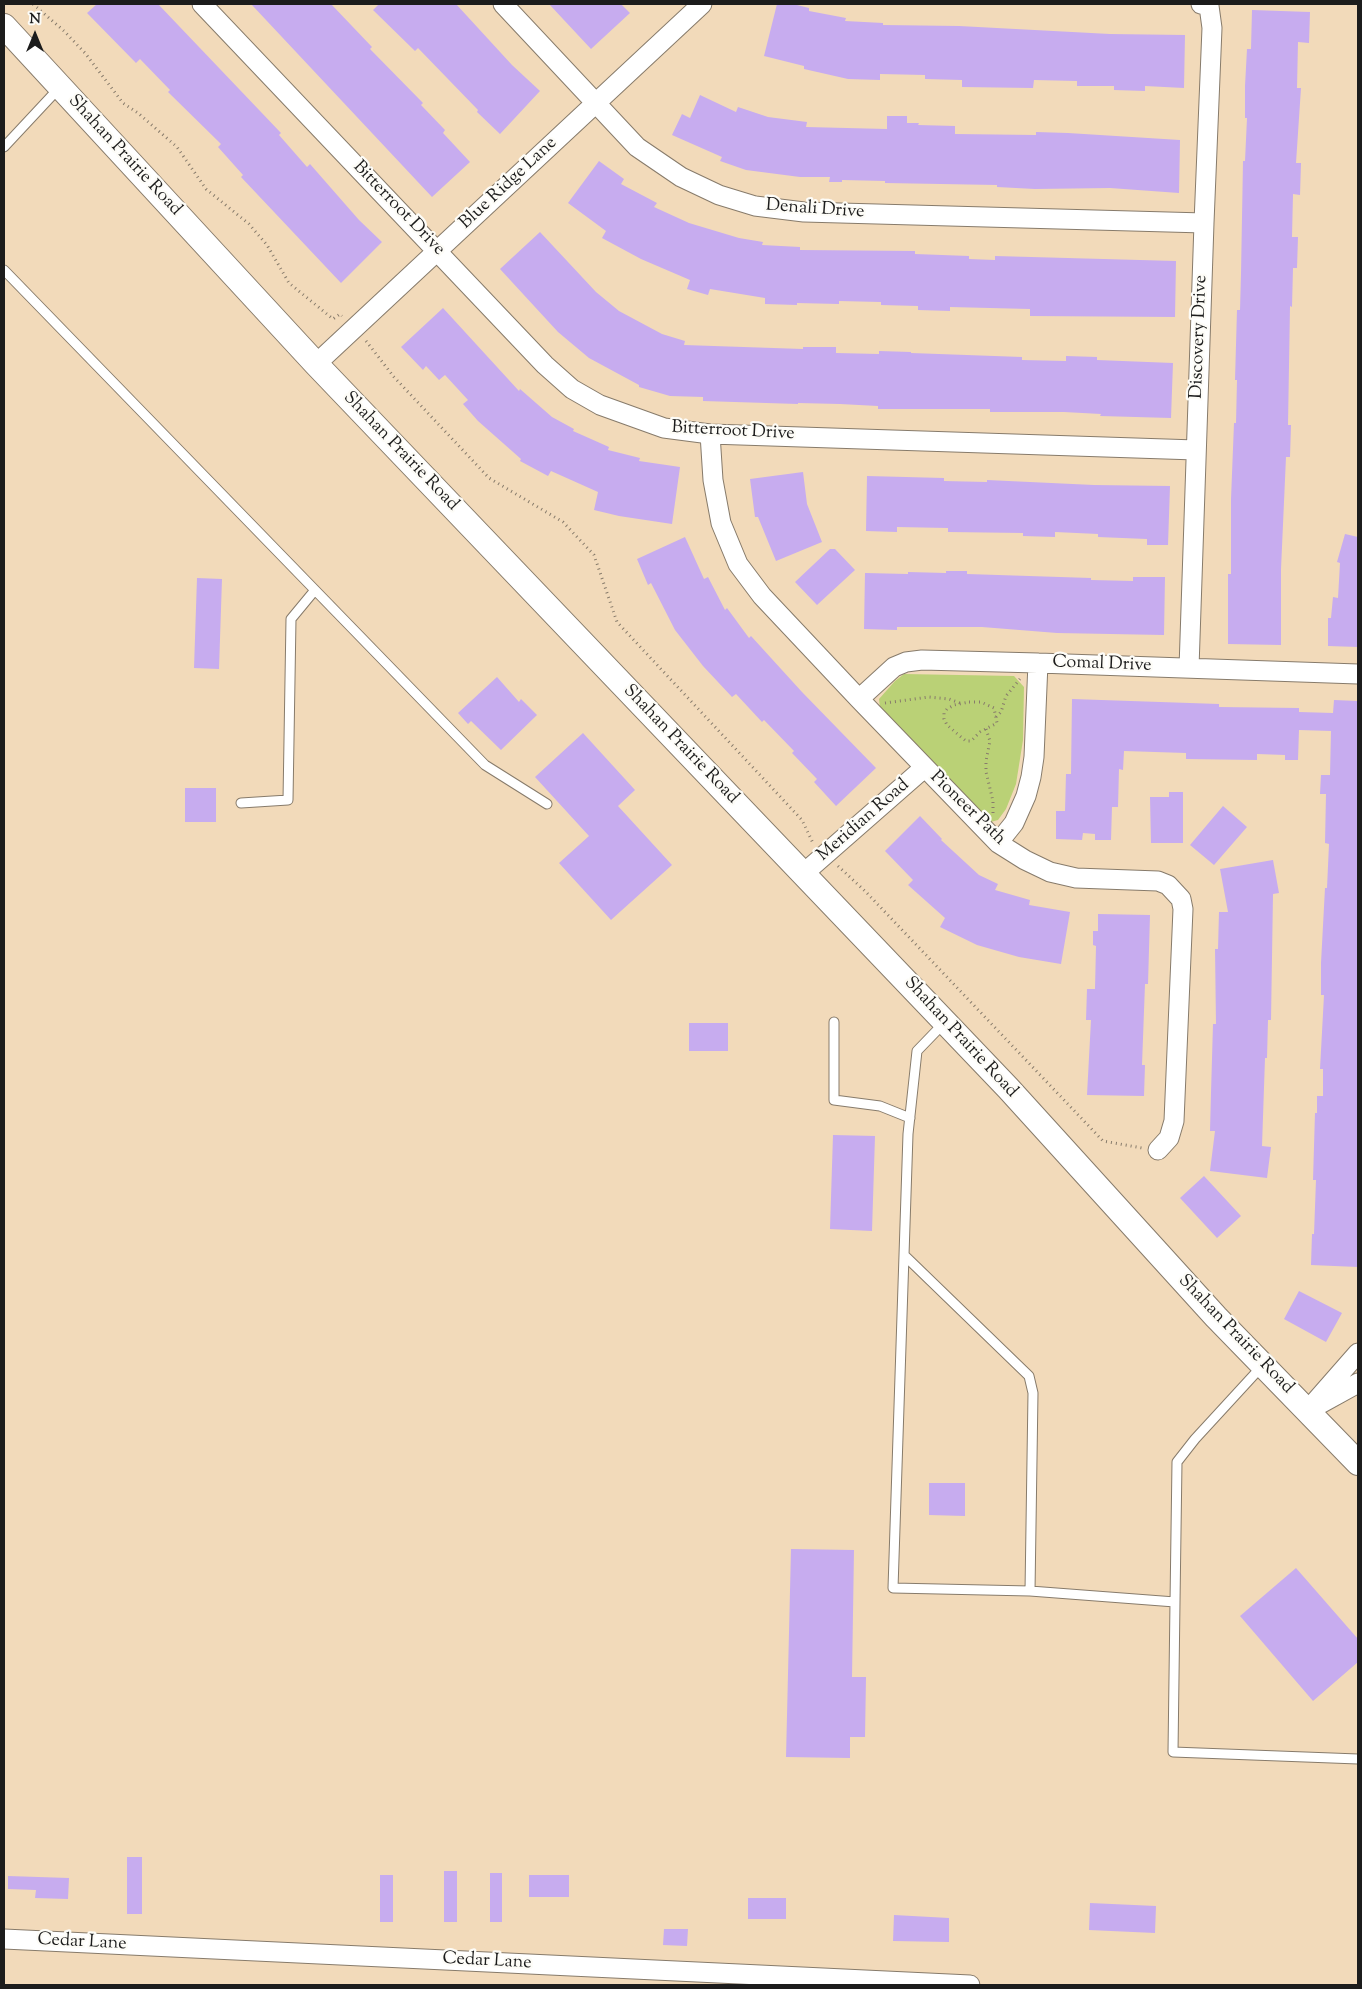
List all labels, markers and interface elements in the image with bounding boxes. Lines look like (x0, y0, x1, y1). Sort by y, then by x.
north arrow (10, 10, 60, 60)
text: N (29, 10, 41, 30)
street label: Shahan Prairie Road (62, 91, 186, 221)
street label: Blue Ridge Lane (456, 133, 562, 235)
street label: Bitterroot Drive (347, 157, 449, 261)
street label: Denali Drive (765, 196, 865, 224)
street label: Discovery Drive (1187, 275, 1213, 399)
street label: Shahan Prairie Road (338, 388, 462, 516)
street label: Bitterroot Drive (671, 418, 795, 446)
street label: Comal Drive (1052, 652, 1152, 678)
street label: Shahan Prairie Road (618, 681, 742, 809)
street label: Pioneer Path (924, 767, 1010, 851)
street label: Meridian Road (814, 775, 914, 867)
street label: Shahan Prairie Road (898, 973, 1022, 1103)
street label: Shahan Prairie Road (1173, 1271, 1297, 1399)
street label: Cedar Lane (37, 1930, 127, 1956)
street label: Cedar Lane (442, 1949, 532, 1975)

